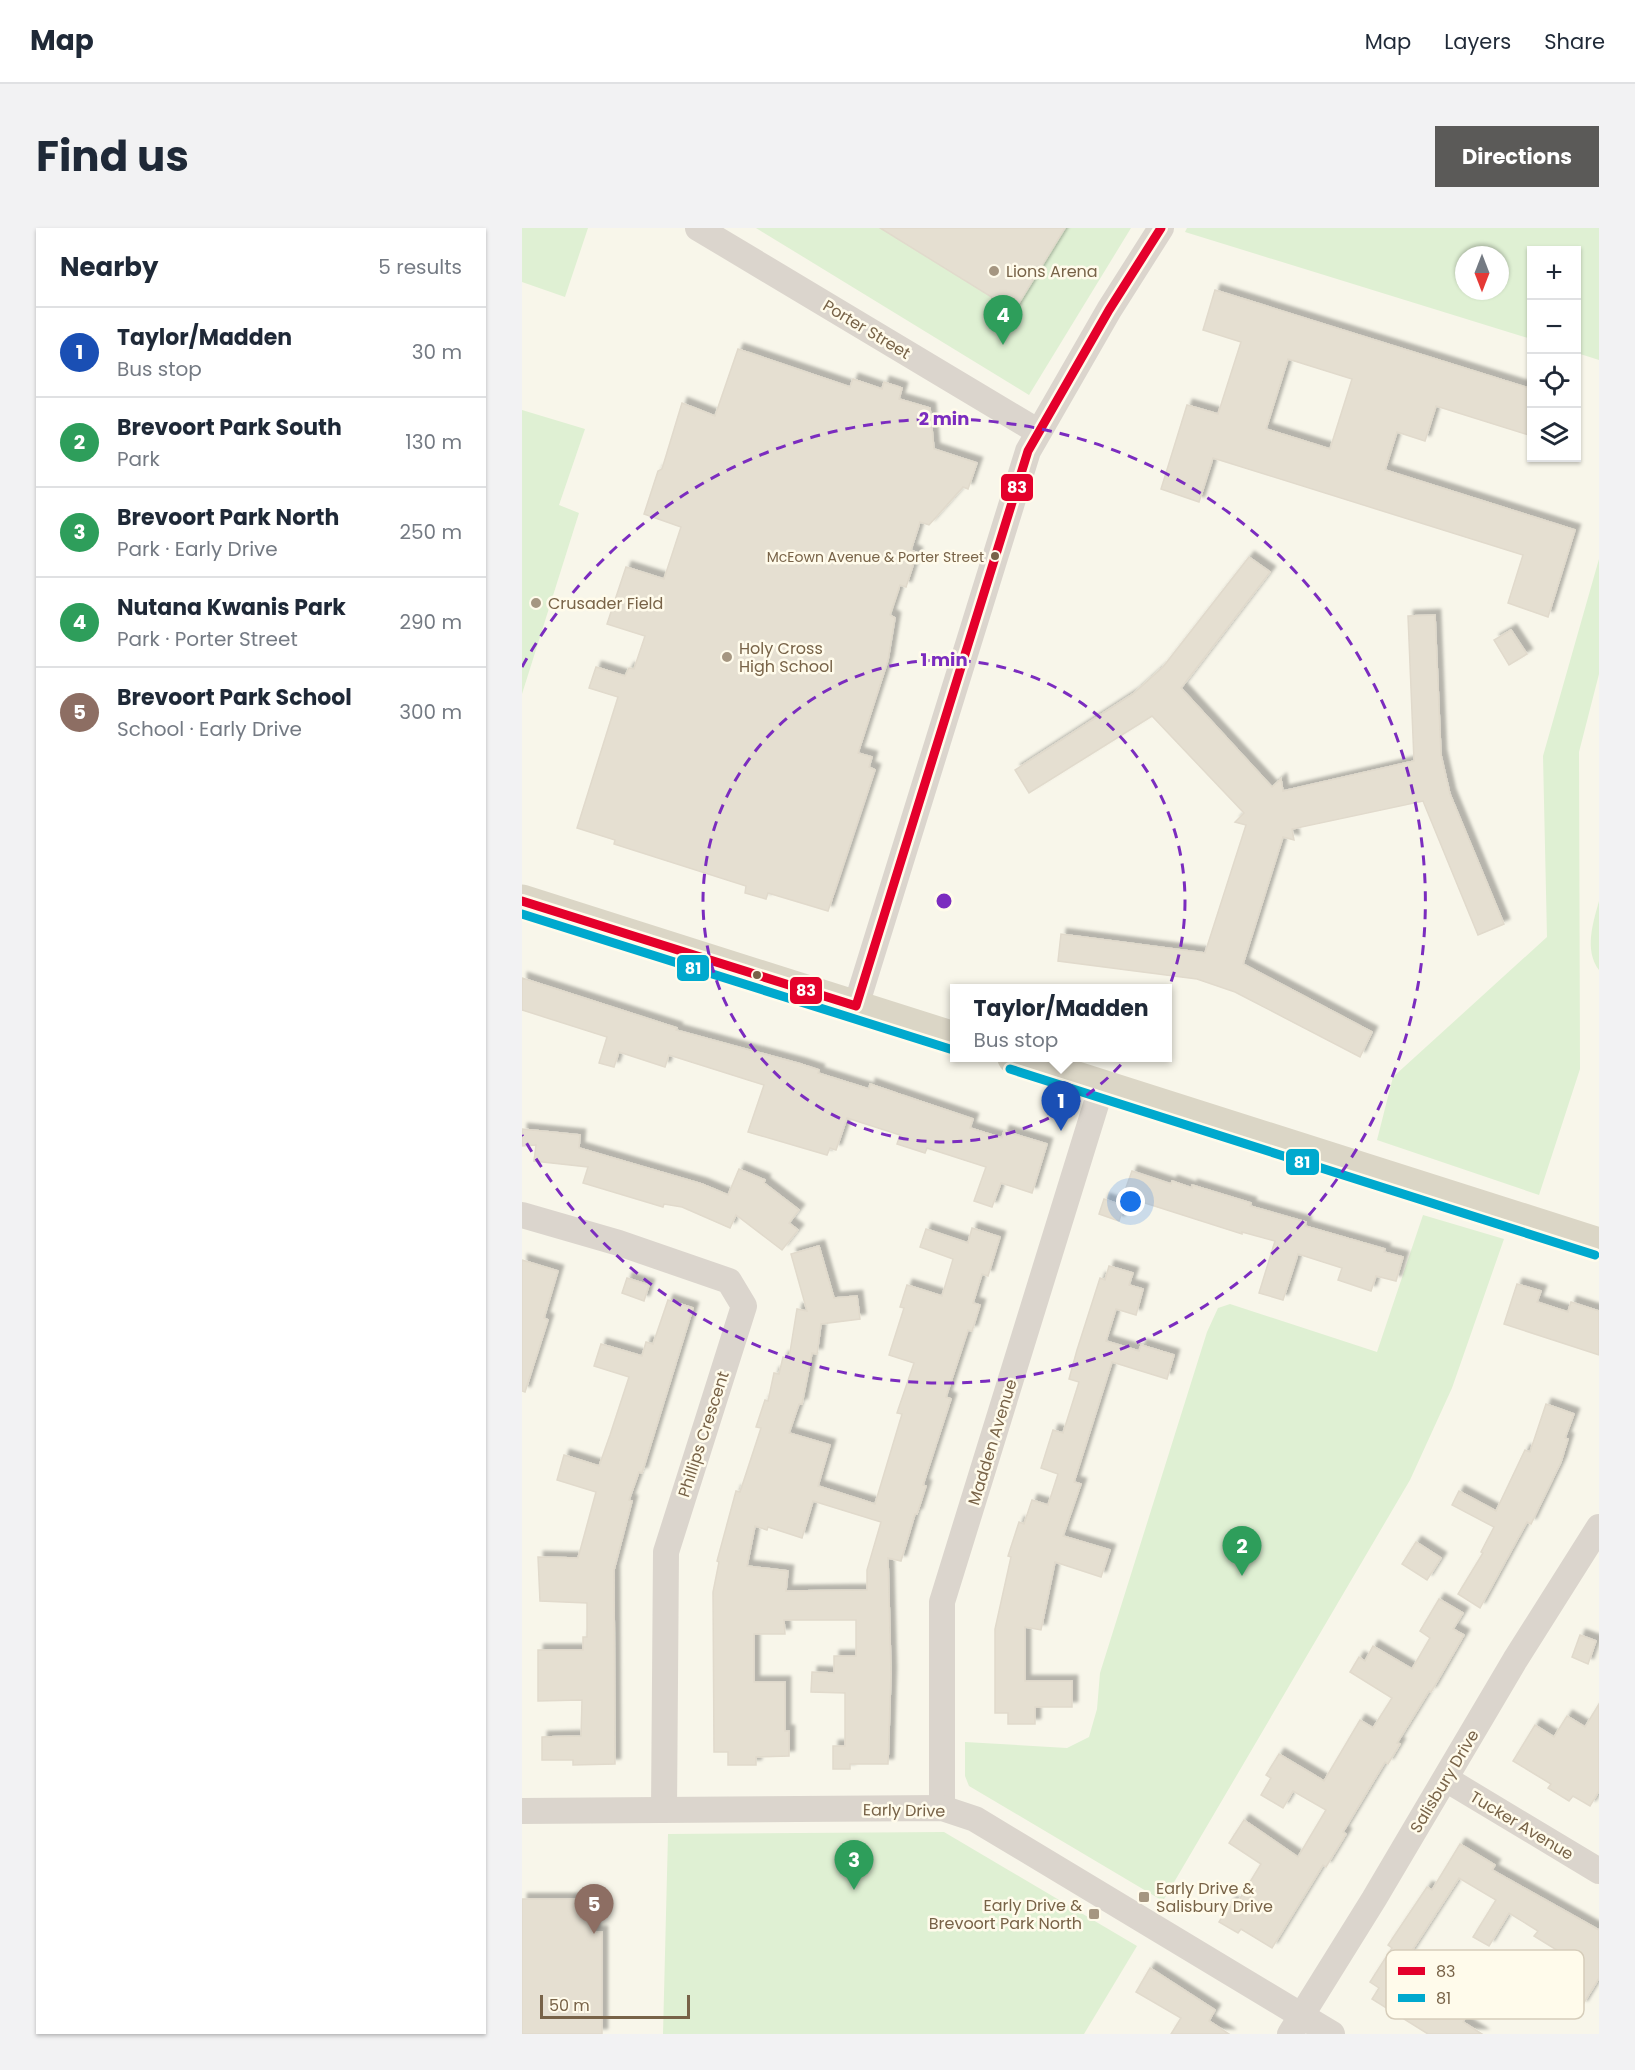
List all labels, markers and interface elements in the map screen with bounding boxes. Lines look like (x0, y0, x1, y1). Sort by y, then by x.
text: Map (30, 21, 94, 60)
text: Map (1365, 27, 1411, 56)
text: Layers (1444, 27, 1511, 56)
text: Share (1544, 27, 1605, 56)
button: Directions (1435, 126, 1599, 187)
text: Find us (36, 127, 189, 186)
north arrow (1455, 246, 1509, 300)
map controls (1527, 246, 1581, 462)
button: + (1527, 246, 1581, 300)
text: Nearby (60, 249, 158, 285)
text: 5 results (378, 253, 462, 281)
place label: Lions Arena (1006, 260, 1098, 283)
marker: Lions Arena (987, 264, 1001, 278)
street label: Porter Street (819, 294, 915, 365)
pin: 4 (984, 296, 1022, 345)
button: − (1527, 300, 1581, 354)
text: Taylor/Madden (117, 322, 292, 353)
text: 1 (76, 338, 83, 366)
text: 30 m (412, 338, 462, 366)
button: locate (1527, 354, 1581, 408)
text: Bus stop (117, 355, 202, 383)
text: 2 min (919, 406, 969, 431)
button: layers (1527, 408, 1581, 462)
text: Brevoort Park South (117, 412, 342, 443)
text: 2 (74, 428, 85, 456)
text: 130 m (405, 428, 462, 456)
text: Park (117, 445, 160, 473)
line badge: 83 (1000, 473, 1034, 502)
text: 83 (1007, 476, 1027, 499)
text: Brevoort Park North (117, 502, 339, 533)
text: 3 (73, 518, 86, 546)
text: 250 m (399, 518, 462, 546)
text: Park · Early Drive (117, 535, 278, 563)
place label: McEown Avenue & Porter Street (767, 547, 984, 567)
marker: McEown Avenue & Porter Street (989, 550, 1001, 562)
text: Nutana Kwanis Park (117, 592, 346, 623)
place label: Crusader Field (548, 592, 663, 615)
marker: Crusader Field (529, 596, 543, 610)
text: 4 (73, 608, 86, 636)
text: 290 m (399, 608, 462, 636)
text: Park · Porter Street (117, 625, 298, 653)
place label: Holy Cross High School (739, 637, 833, 678)
text: 1 min (920, 647, 968, 672)
marker: Holy Cross High School (720, 650, 734, 664)
text: Brevoort Park School (117, 682, 352, 713)
text: 5 (73, 698, 86, 726)
text: 300 m (399, 698, 462, 726)
text: School · Early Drive (117, 715, 302, 743)
centre of rings (934, 891, 954, 911)
line badge: 81 (676, 954, 710, 982)
text: 81 (685, 957, 701, 980)
unlabelled marker (751, 969, 763, 981)
line badge: 83 (789, 976, 823, 1005)
text: 83 (796, 979, 816, 1002)
popup (950, 984, 1172, 1062)
text: Taylor/Madden (973, 993, 1149, 1024)
text: Bus stop (973, 1026, 1058, 1054)
pin: 1 (1042, 1082, 1080, 1131)
line badge: 81 (1285, 1148, 1320, 1176)
text: 81 (1294, 1151, 1310, 1174)
your location (1116, 1187, 1145, 1216)
street label: Phillips Crescent (672, 1368, 735, 1500)
street label: Madden Avenue (962, 1376, 1023, 1508)
pin: 2 (1222, 1526, 1262, 1576)
street label: Salisbury Drive (1404, 1725, 1484, 1837)
street label: Tucker Avenue (1466, 1785, 1578, 1865)
street label: Early Drive (863, 1798, 945, 1823)
pin: 3 (834, 1840, 874, 1890)
place label: Early Drive & Salisbury Drive (1156, 1877, 1273, 1918)
pin: 5 (574, 1884, 614, 1934)
marker: Early Drive & Salisbury Drive (1137, 1890, 1151, 1904)
place label: Early Drive & Brevoort Park North (929, 1894, 1082, 1935)
marker: Early Drive & Brevoort Park North (1087, 1907, 1101, 1921)
legend (1386, 1950, 1584, 2019)
text: 83 (1436, 1960, 1456, 1983)
text: 81 (1436, 1987, 1451, 2010)
scale bar (540, 1992, 690, 2020)
text: 50 m (549, 1994, 590, 2017)

